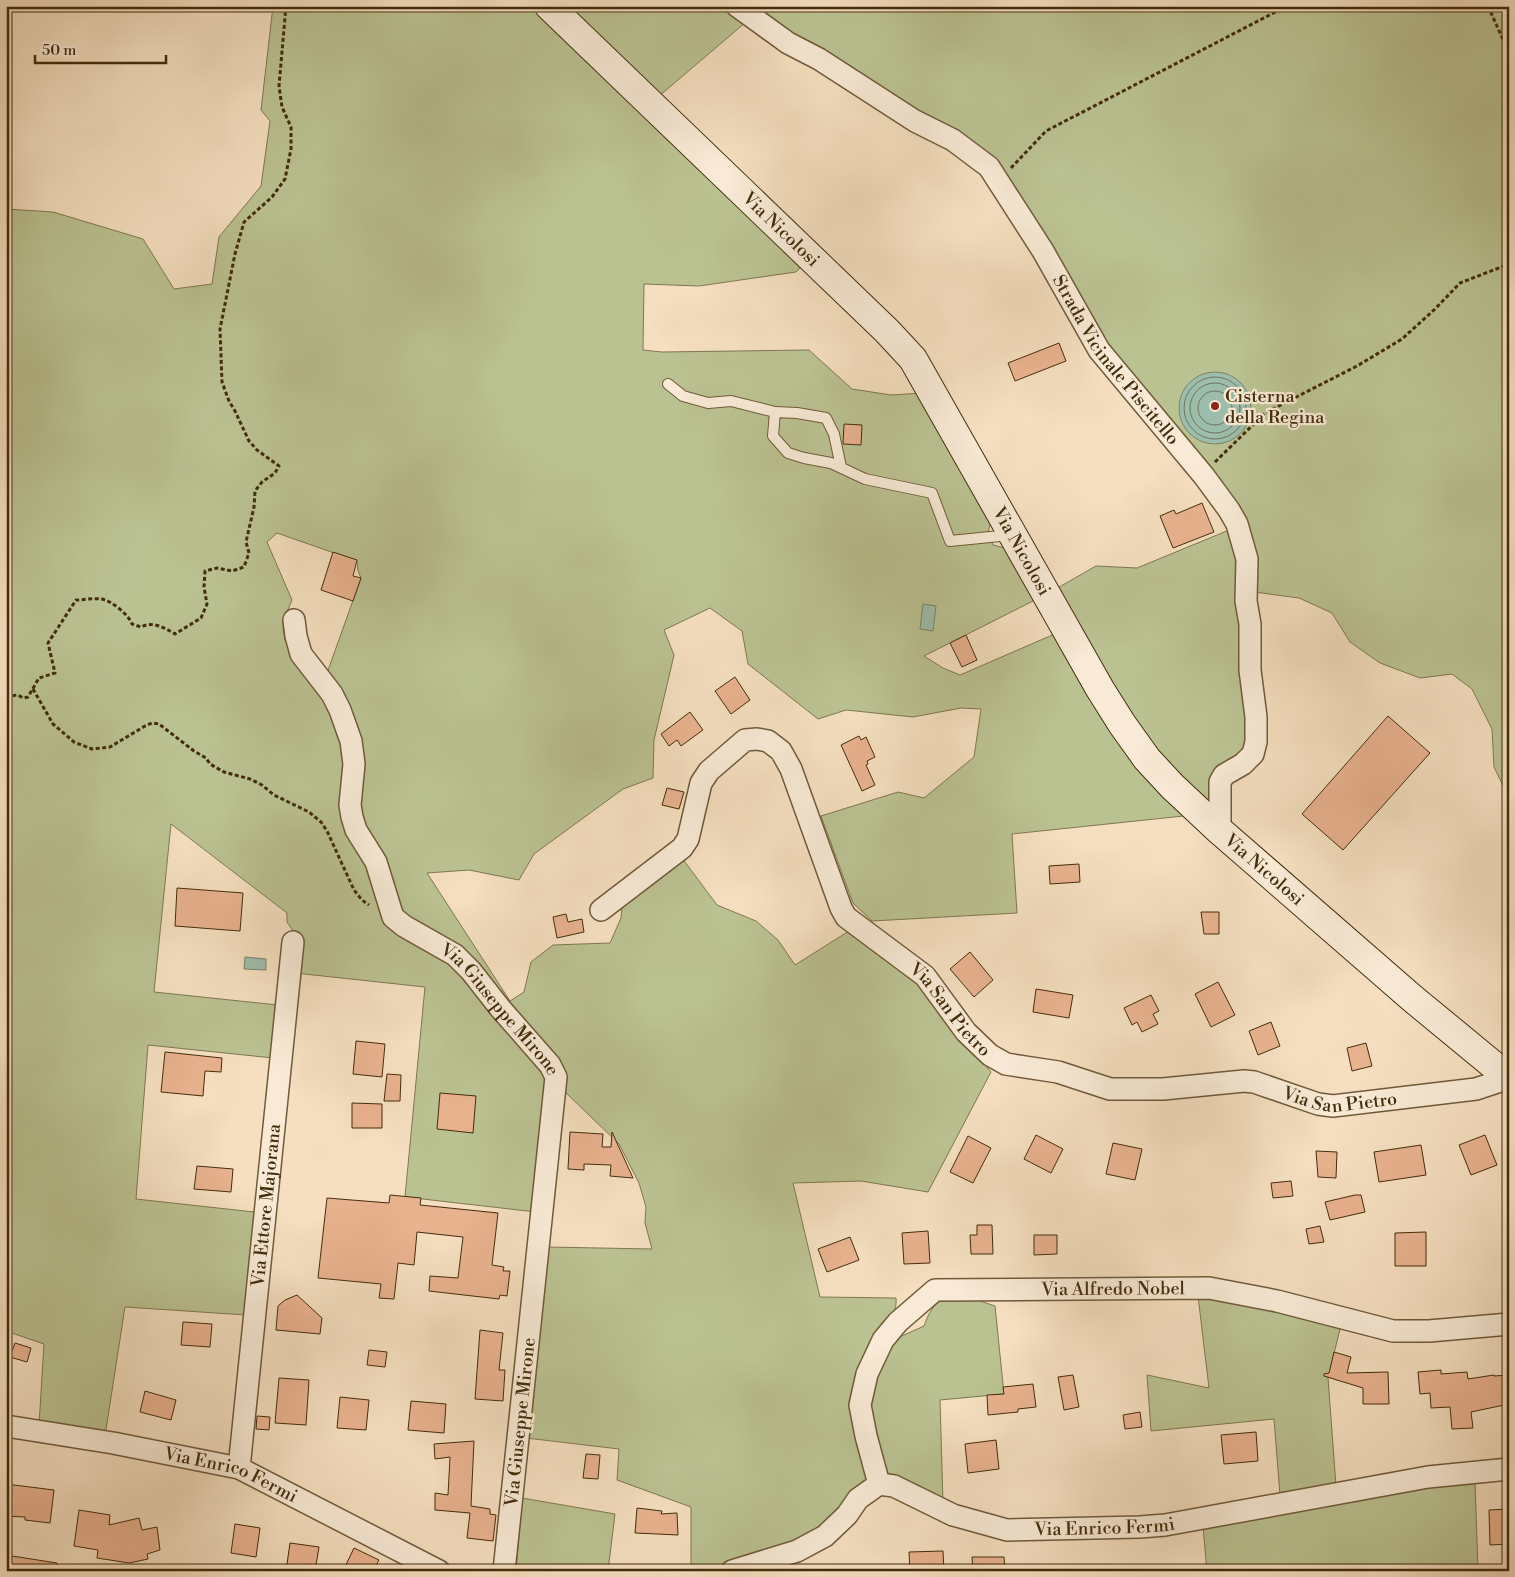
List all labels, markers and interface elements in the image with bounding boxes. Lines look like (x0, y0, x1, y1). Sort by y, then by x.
scale bar (35, 32, 166, 64)
text: 50 m (42, 41, 76, 60)
street label: Via Nicolosi (737, 186, 824, 272)
street label: Strada Vicinale Piscitello (1047, 271, 1184, 450)
place label: Cisterna della Regina (1225, 385, 1325, 429)
marker: Cisterna della Regina (1209, 400, 1221, 412)
street label: Via Nicolosi (987, 502, 1056, 600)
street label: Via Nicolosi (1218, 828, 1309, 911)
street label: Via Giuseppe Mirone (436, 938, 564, 1079)
street label: Via San Pietro (904, 957, 996, 1062)
street label: Via San Pietro (1279, 1081, 1398, 1118)
street label: Via Ettore Majorana (247, 1122, 286, 1289)
street label: Via Alfredo Nobel (1040, 1277, 1186, 1301)
street label: Via Giuseppe Mirone (500, 1336, 541, 1509)
street label: Via Enrico Fermi (161, 1442, 301, 1508)
street label: Via Enrico Fermi (1033, 1512, 1177, 1541)

